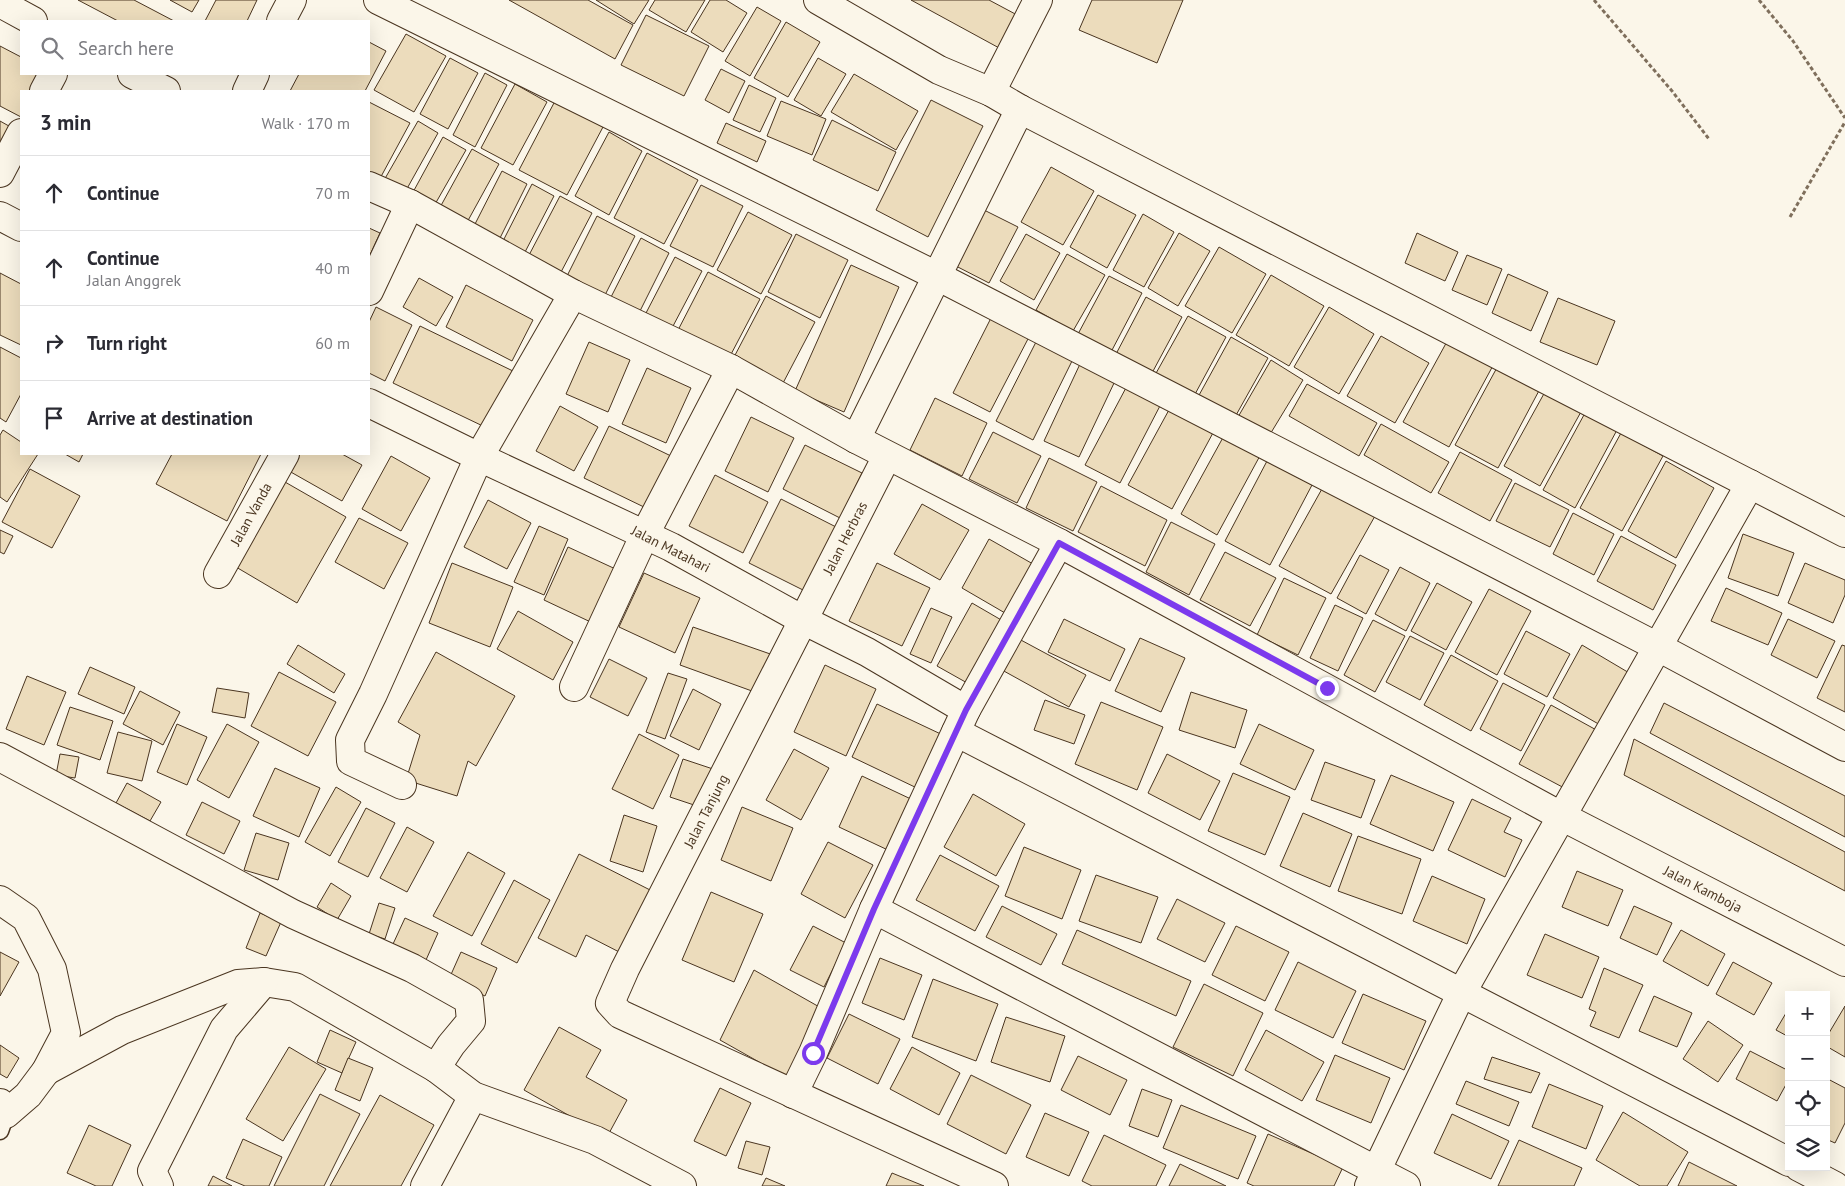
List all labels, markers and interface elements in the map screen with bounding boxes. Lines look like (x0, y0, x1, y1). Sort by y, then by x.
search box (20, 20, 370, 75)
icon: search (38, 34, 66, 62)
text: Search here (78, 36, 174, 60)
text: 3 min (40, 109, 91, 136)
text: Walk · 170 m (261, 113, 350, 133)
icon: ahead (40, 179, 68, 207)
text: Continue (87, 181, 159, 205)
text: 70 m (315, 183, 350, 203)
text: Continue (87, 246, 159, 270)
icon: ahead (40, 254, 68, 282)
text: 40 m (315, 258, 350, 278)
text: Jalan Anggrek (87, 270, 181, 290)
icon: right (40, 329, 68, 357)
text: Turn right (87, 331, 167, 355)
text: 60 m (315, 333, 350, 353)
icon: arrive (40, 404, 68, 432)
text: Arrive at destination (87, 406, 253, 430)
street label: Jalan Vanda (226, 479, 276, 550)
street label: Jalan Herbras (818, 498, 871, 579)
street label: Jalan Matahari (628, 521, 714, 577)
route end (1316, 677, 1339, 700)
street label: Jalan Tanjung (679, 771, 732, 852)
street label: Jalan Kamboja (1660, 861, 1745, 916)
map controls (1785, 991, 1830, 1171)
button: + (1785, 991, 1830, 1036)
button: − (1785, 1036, 1830, 1081)
route start (802, 1042, 825, 1065)
button: locate (1785, 1081, 1830, 1126)
button: layers (1785, 1126, 1830, 1171)

